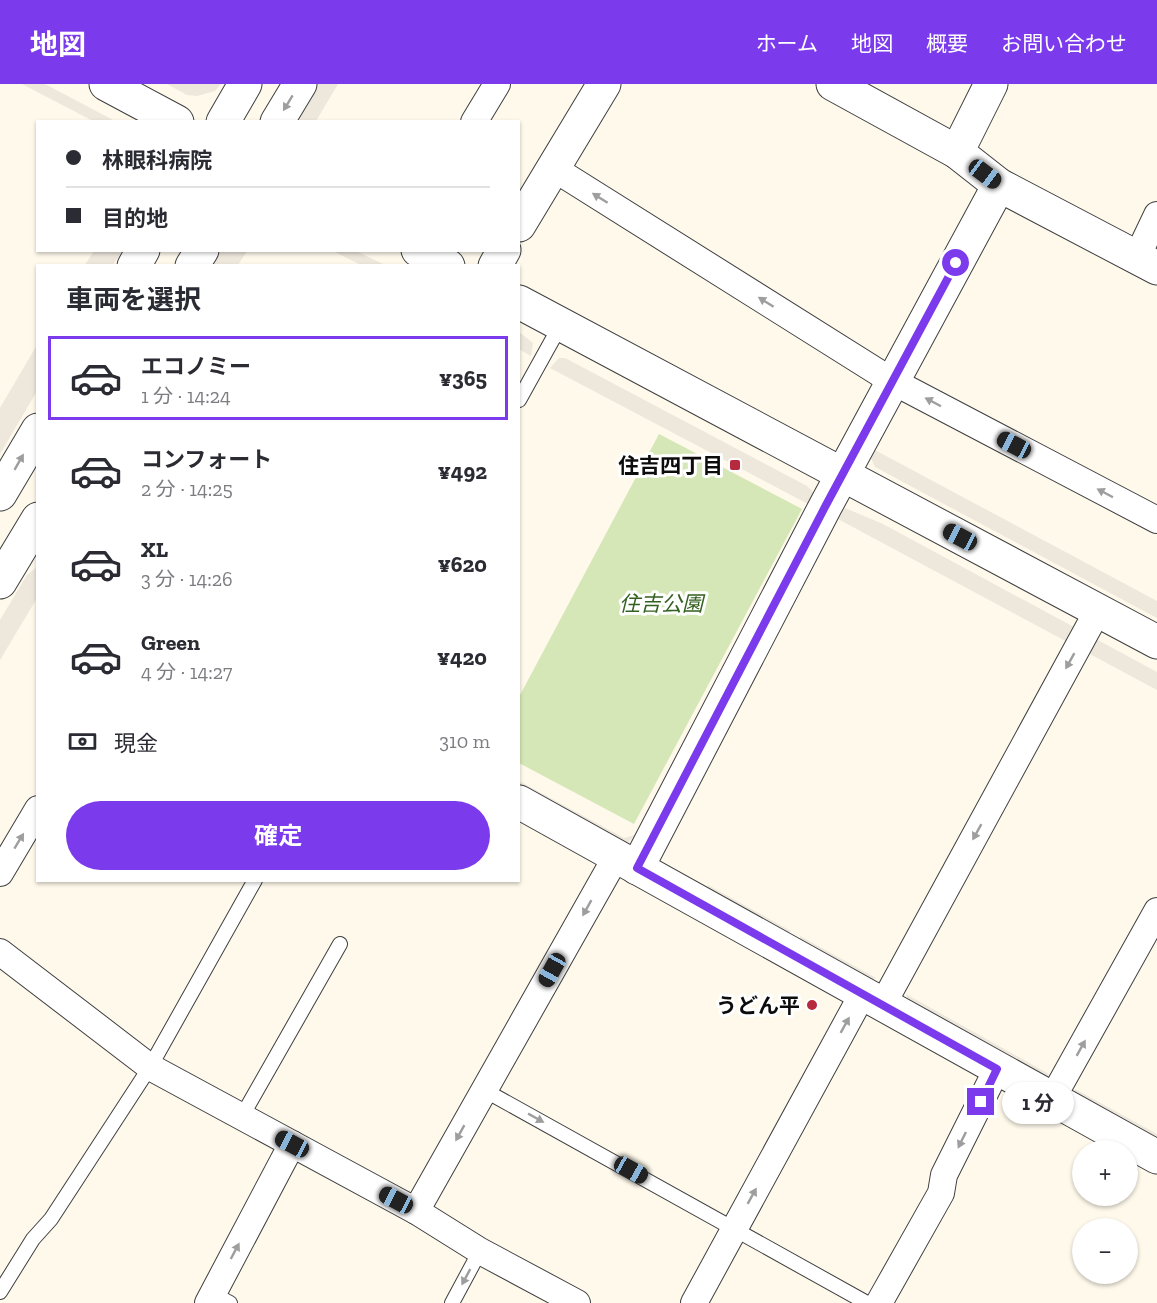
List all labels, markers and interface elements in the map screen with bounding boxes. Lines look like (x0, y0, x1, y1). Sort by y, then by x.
text: 地図 (30, 28, 86, 61)
text: ホーム (756, 31, 818, 56)
text: 地図 (851, 31, 893, 56)
text: 概要 (926, 31, 968, 56)
text: お問い合わせ (1001, 31, 1127, 56)
one-way arrow (283, 95, 294, 111)
text: 林眼科病院 (102, 147, 212, 174)
car (965, 156, 1005, 192)
one-way arrow (592, 193, 608, 204)
text: 目的地 (102, 205, 168, 232)
route start (942, 249, 969, 276)
text: 車両を選択 (66, 284, 201, 316)
one-way arrow (758, 296, 774, 307)
icon: car (69, 351, 123, 405)
text: エコノミー (141, 353, 251, 380)
text: ¥365 (439, 365, 487, 392)
text: 1 分 · 14:24 (141, 384, 231, 408)
one-way arrow (924, 397, 941, 407)
car (994, 429, 1034, 461)
icon: car (69, 444, 123, 498)
text: コンフォート (141, 446, 272, 473)
place label: 住吉四丁目 (618, 453, 723, 478)
one-way arrow (13, 454, 24, 470)
text: ¥492 (438, 458, 487, 485)
marker: 住吉四丁目 (728, 458, 742, 472)
text: 2 分 · 14:25 (141, 477, 233, 501)
one-way arrow (1097, 488, 1114, 498)
car (940, 521, 980, 553)
text: XL (141, 536, 168, 563)
icon: car (69, 537, 123, 591)
text: ¥620 (438, 551, 487, 578)
text: 3 分 · 14:26 (141, 567, 233, 591)
park label: 住吉公園 (619, 591, 706, 616)
text: Green (141, 629, 200, 656)
icon: car (69, 630, 123, 684)
text: ¥420 (437, 644, 487, 671)
one-way arrow (1065, 653, 1075, 670)
text: 4 分 · 14:27 (141, 660, 232, 684)
icon: cash (66, 725, 99, 758)
text: 310 m (439, 729, 490, 753)
text: 現金 (114, 730, 158, 757)
button: 確定 (66, 801, 490, 870)
one-way arrow (971, 824, 982, 840)
one-way arrow (13, 833, 24, 849)
one-way arrow (582, 899, 592, 916)
car (535, 950, 569, 990)
place label: うどん平 (716, 993, 800, 1018)
marker: うどん平 (805, 998, 819, 1012)
one-way arrow (840, 1016, 850, 1033)
one-way arrow (1075, 1040, 1086, 1056)
callout: 1 分 (1002, 1081, 1074, 1123)
route end (967, 1088, 994, 1115)
text: 1 分 (1022, 1091, 1054, 1115)
one-way arrow (527, 1113, 544, 1123)
one-way arrow (456, 1124, 466, 1141)
car (272, 1128, 312, 1160)
one-way arrow (957, 1132, 966, 1149)
map controls (1072, 1140, 1138, 1284)
button: + (1072, 1140, 1138, 1206)
car (611, 1153, 651, 1187)
car (376, 1184, 416, 1216)
one-way arrow (747, 1188, 757, 1205)
button: − (1072, 1218, 1138, 1284)
one-way arrow (230, 1243, 240, 1260)
one-way arrow (461, 1269, 471, 1286)

